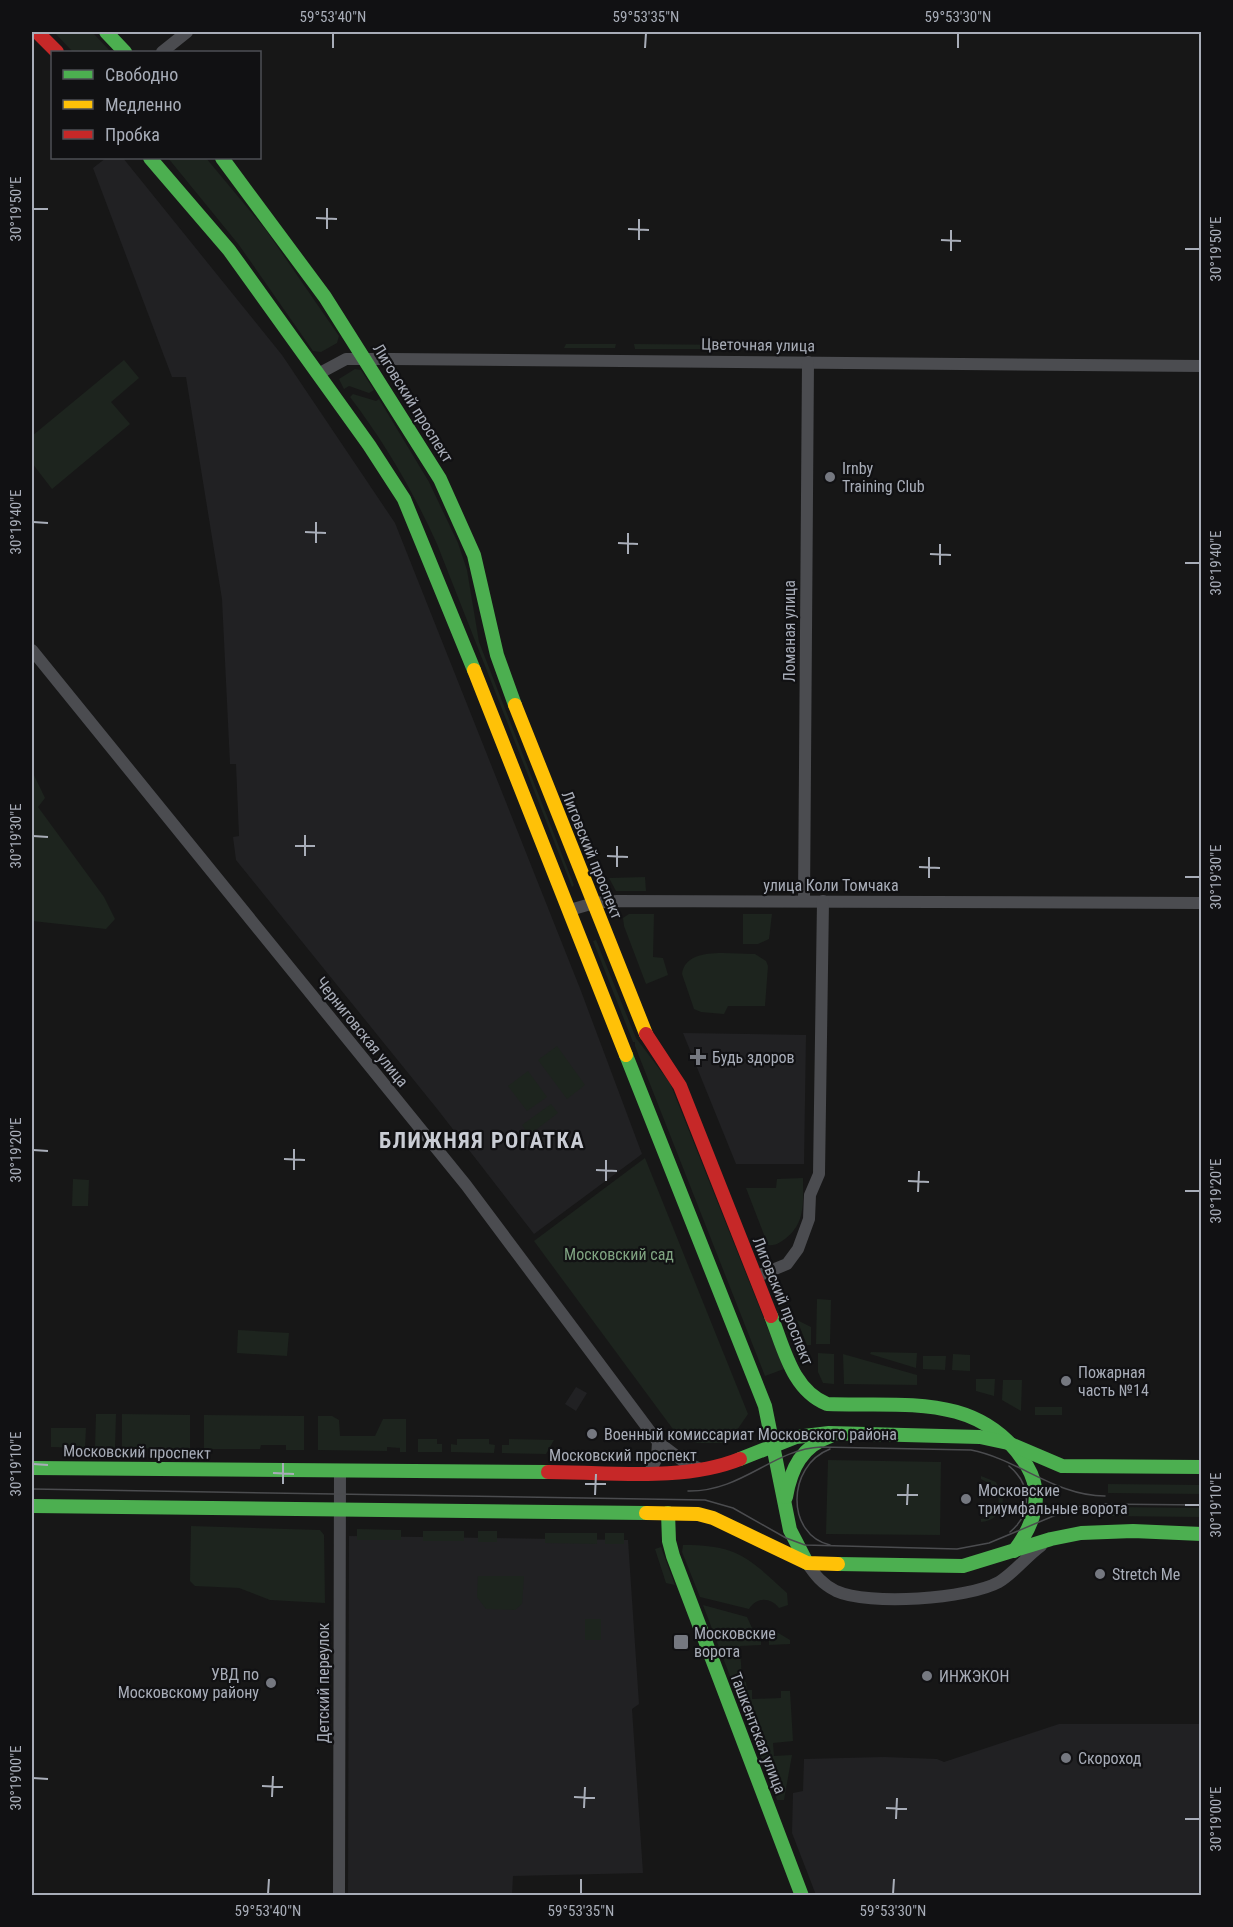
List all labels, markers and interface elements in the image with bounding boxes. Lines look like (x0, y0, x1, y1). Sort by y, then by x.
text: 59°53'40"N (300, 8, 366, 26)
text: 59°53'35"N (613, 8, 679, 26)
text: 59°53'30"N (925, 8, 991, 26)
legend (51, 51, 261, 159)
text: Свободно (105, 64, 178, 85)
text: Медленно (105, 94, 182, 115)
text: Пробка (105, 124, 160, 145)
text: 30°19'50"E (7, 177, 25, 241)
text: 30°19'50"E (1207, 217, 1225, 281)
street label: Цветочная улица (701, 335, 815, 355)
street label: Лиговский проспект (369, 340, 457, 466)
place label: Irnby Training Club (842, 459, 925, 496)
marker: Irnby Training Club (823, 470, 837, 484)
text: 30°19'40"E (7, 490, 25, 554)
text: 30°19'40"E (1207, 531, 1225, 595)
street label: Ломаная улица (780, 580, 799, 682)
street label: Лиговский проспект (558, 788, 626, 922)
text: 30°19'30"E (7, 804, 25, 868)
text: 30°19'30"E (1207, 845, 1225, 909)
street label: улица Коли Томчака (763, 876, 899, 895)
street label: Черниговская улица (312, 973, 412, 1091)
marker: Будь здоров (689, 1048, 707, 1066)
place label: Будь здоров (712, 1048, 795, 1067)
text: 30°19'20"E (7, 1118, 25, 1182)
district label: БЛИЖНЯЯ РОГАТКА (379, 1128, 585, 1153)
text: 30°19'20"E (1207, 1159, 1225, 1223)
street label: Лиговский проспект (749, 1234, 817, 1368)
park label: Московский сад (564, 1245, 674, 1264)
place label: Пожарная часть №14 (1078, 1363, 1149, 1400)
marker: Пожарная часть №14 (1059, 1374, 1073, 1388)
place label: Военный комиссариат Московского района (604, 1425, 897, 1444)
marker: Военный комиссариат Московского района (585, 1427, 599, 1441)
text: 30°19'10"E (7, 1432, 25, 1496)
street label: Московский проспект (63, 1441, 211, 1463)
street label: Московский проспект (549, 1446, 697, 1465)
text: 30°19'10"E (1207, 1473, 1225, 1537)
place label: Московские триумфальные ворота (978, 1481, 1128, 1518)
marker: Московские триумфальные ворота (959, 1492, 973, 1506)
place label: Stretch Me (1112, 1565, 1180, 1584)
marker: Stretch Me (1093, 1567, 1107, 1581)
street label: Детский переулок (314, 1623, 333, 1743)
place label: Московские ворота (694, 1624, 776, 1661)
marker: Московские ворота (672, 1633, 690, 1651)
place label: УВД по Московскому району (118, 1665, 259, 1702)
place label: ИНЖЭКОН (939, 1667, 1009, 1686)
marker: ИНЖЭКОН (920, 1669, 934, 1683)
street label: Ташкентская улица (726, 1670, 790, 1796)
marker: УВД по Московскому району (264, 1676, 278, 1690)
text: 30°19'00"E (7, 1746, 25, 1810)
place label: Скороход (1078, 1749, 1142, 1768)
marker: Скороход (1059, 1751, 1073, 1765)
text: 30°19'00"E (1207, 1787, 1225, 1851)
text: 59°53'40"N (235, 1902, 301, 1920)
text: 59°53'35"N (548, 1902, 614, 1920)
text: 59°53'30"N (860, 1902, 926, 1920)

